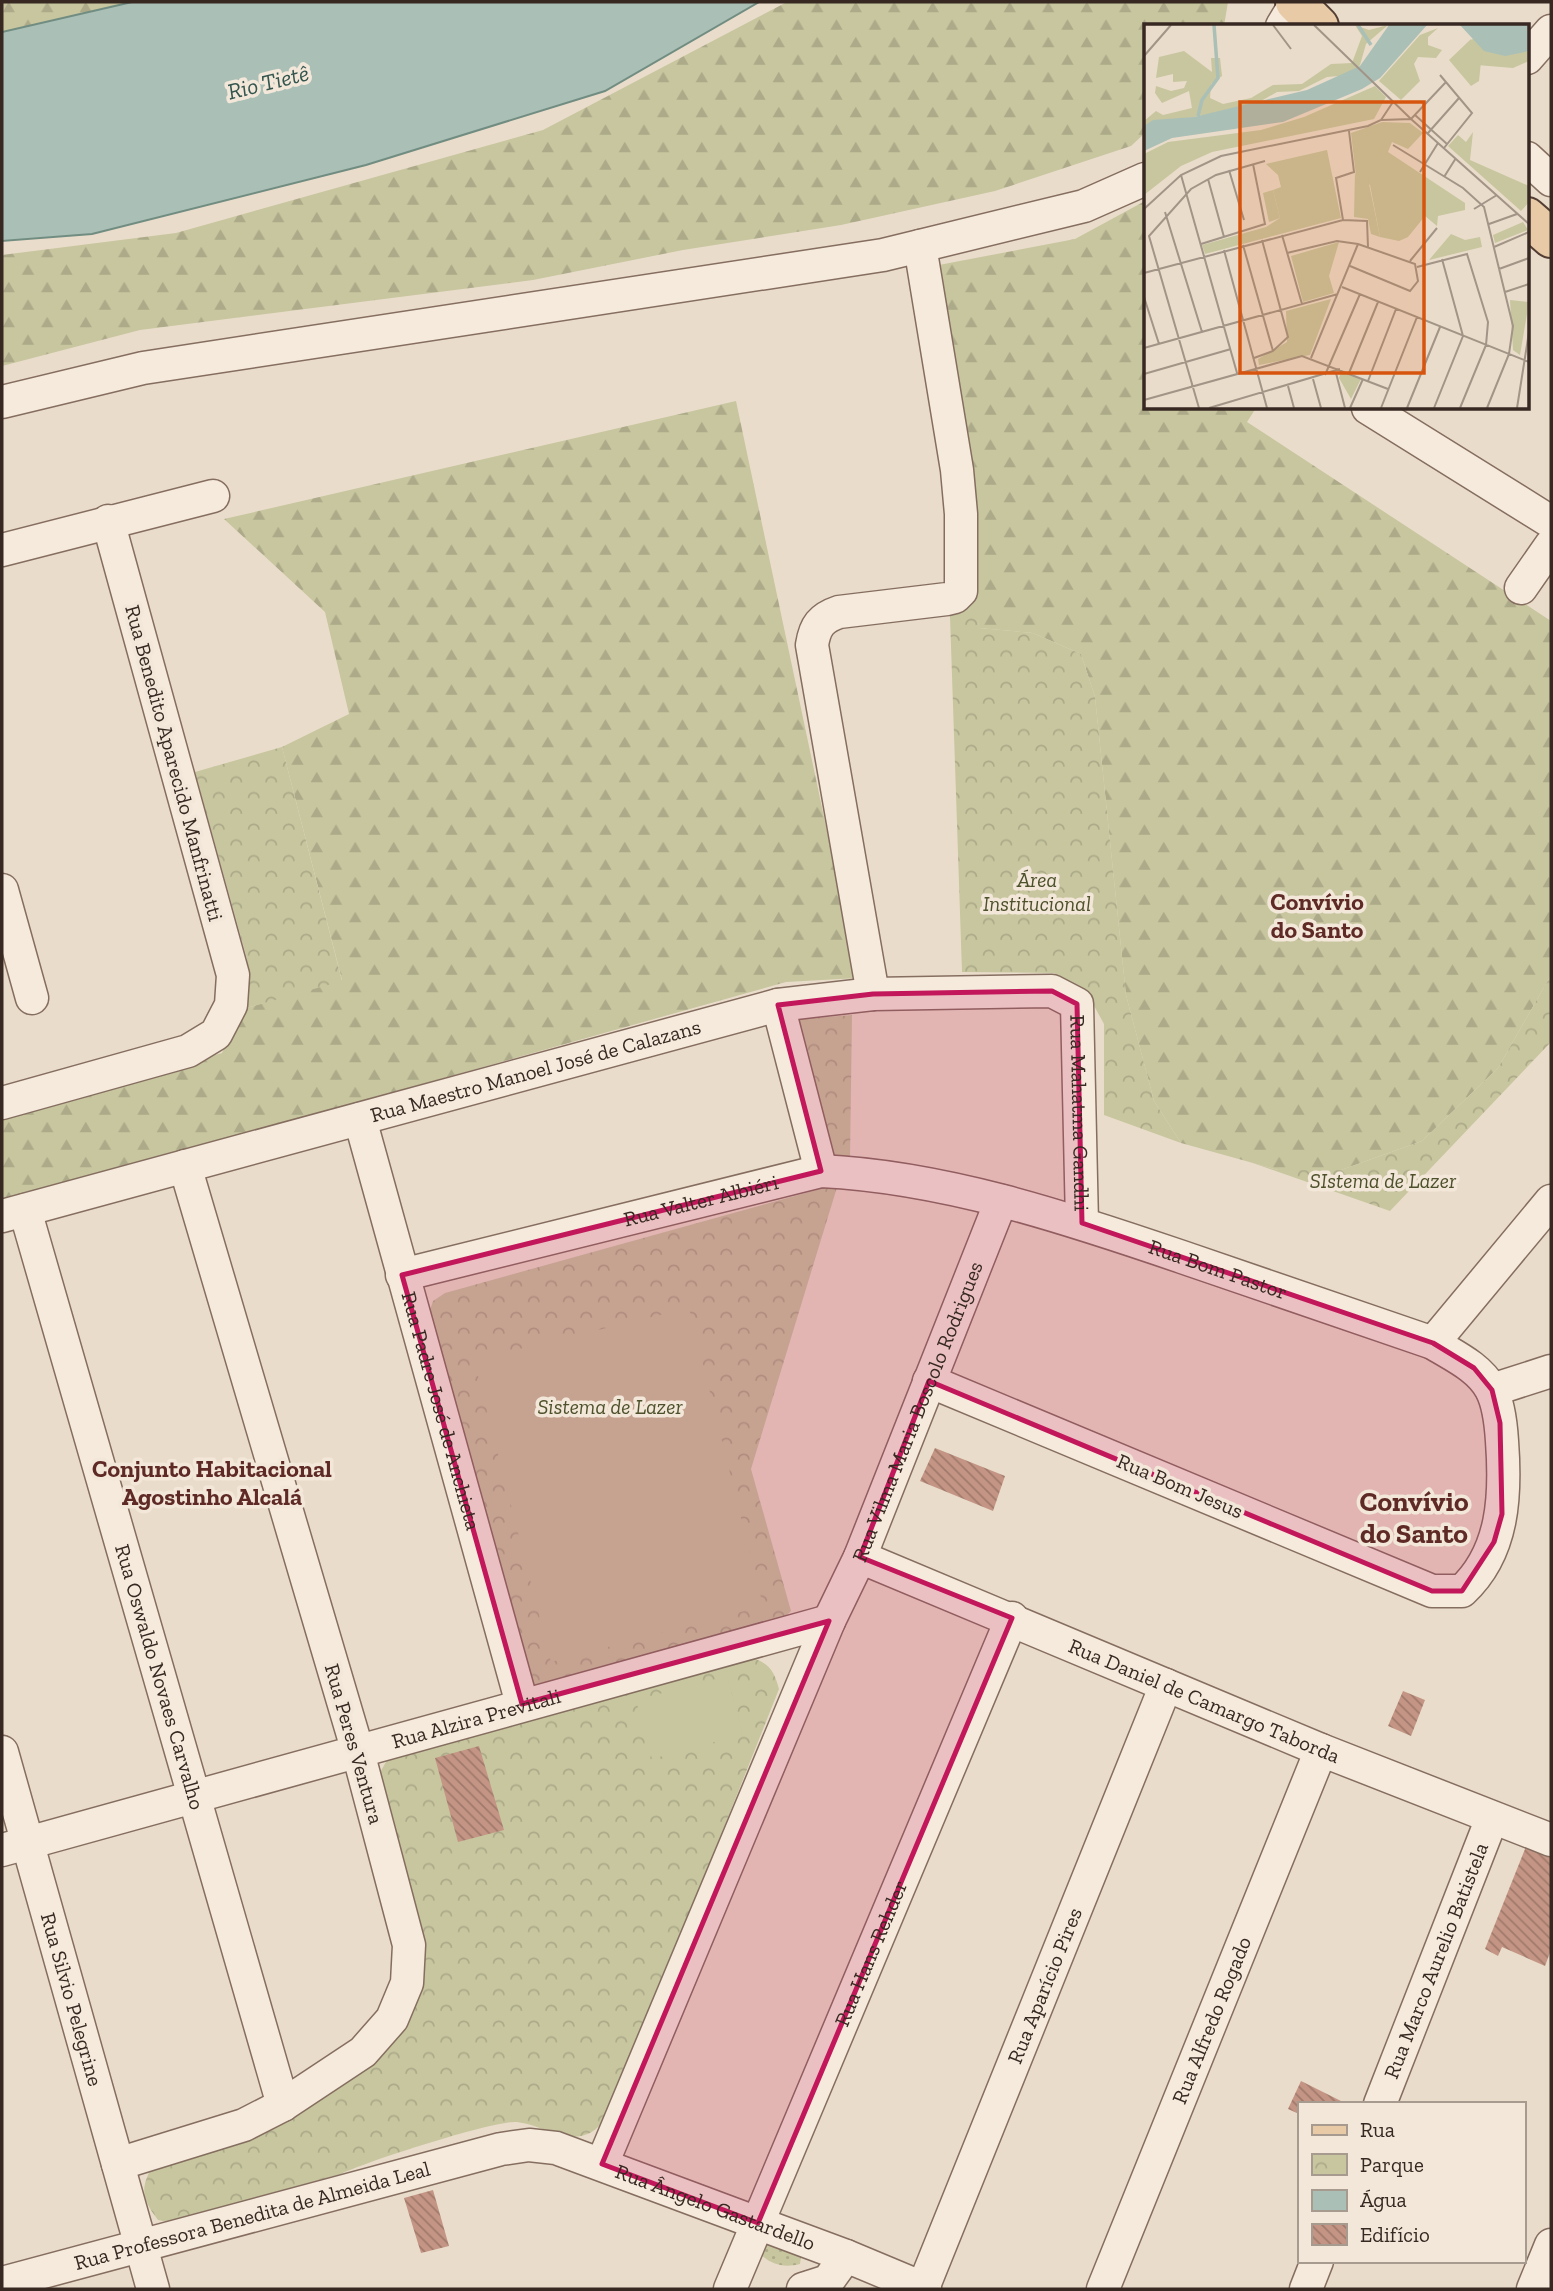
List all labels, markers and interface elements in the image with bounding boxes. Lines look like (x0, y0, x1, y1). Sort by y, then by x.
inset map (1144, 24, 1528, 410)
water label: Rio Tietê (224, 58, 312, 106)
street label: Rua Benedito Aparecido Manfrinatti (120, 602, 229, 924)
park label: Área Institucional (983, 867, 1091, 916)
district label: Convívio do Santo (1270, 887, 1364, 944)
street label: Rua Maestro Manoel José de Calazans (368, 1014, 703, 1127)
street label: Rua Mahatma Gandhi (1065, 1014, 1095, 1212)
park label: SIstema de Lazer (1310, 1168, 1457, 1193)
street label: Rua Valter Albiéri (621, 1169, 781, 1232)
street label: Rua Bom Pastor (1146, 1234, 1290, 1304)
street label: Rua Vilma Maria Boscolo Rodrigues (846, 1257, 988, 1565)
street label: Rua Padre José de Anchieta (396, 1289, 486, 1533)
park label: Sistema de Lazer (537, 1394, 683, 1419)
street label: Rua Bom Jesus (1113, 1448, 1247, 1523)
district label: Conjunto Habitacional Agostinho Alcalá (92, 1454, 332, 1511)
district label: Convívio do Santo (1359, 1485, 1469, 1550)
street label: Rua Oswaldo Novaes Carvalho (110, 1541, 210, 1812)
street label: Rua Daniel de Camargo Taborda (1065, 1633, 1343, 1768)
street label: Rua Peres Ventura (320, 1661, 389, 1827)
street label: Rua Alzira Previtali (389, 1683, 563, 1753)
street label: Rua Marco Aurelio Batistela (1378, 1839, 1493, 2082)
street label: Rua Hans Rehder (829, 1876, 912, 2030)
street label: Rua Aparício Pires (1002, 1904, 1087, 2067)
street label: Rua Silvio Pelegrine (36, 1910, 108, 2089)
street label: Rua Alfredo Rogado (1166, 1933, 1256, 2107)
legend (1298, 2102, 1525, 2263)
text: Rua (1360, 2117, 1395, 2142)
text: Parque (1360, 2152, 1424, 2177)
street label: Rua Professora Benedita de Almeida Leal (71, 2156, 433, 2275)
street label: Rua Ângelo Gastardello (612, 2158, 819, 2255)
text: Água (1360, 2187, 1407, 2212)
text: Edifício (1360, 2222, 1430, 2247)

